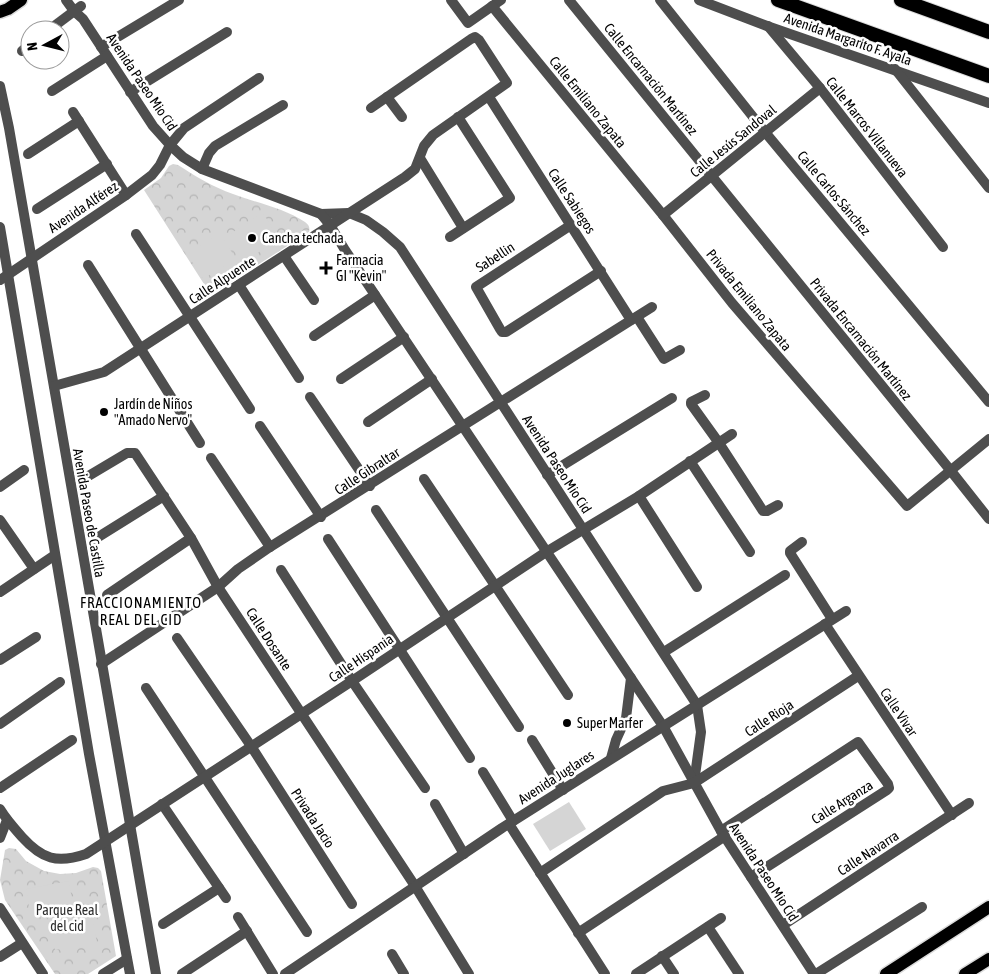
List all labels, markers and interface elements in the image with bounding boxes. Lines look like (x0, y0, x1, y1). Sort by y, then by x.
street label: Avenida Margarito F. Ayala (782, 10, 914, 68)
north arrow (20, 20, 70, 70)
street label: Calle Encarnación Martínez (601, 20, 701, 138)
street label: Avenida Paseo Mio Cid (103, 30, 181, 134)
text: N (24, 42, 41, 52)
street label: Calle Emiliano Zapata (546, 53, 630, 151)
street label: Calle Marcos Villanueva (823, 74, 911, 180)
street label: Calle Jesús Sandoval (687, 101, 779, 181)
street label: Calle Carlos Sánchez (794, 148, 874, 238)
street label: Calle Sabiegos (545, 166, 599, 237)
street label: Avenida Alférez (45, 178, 121, 236)
place label: Cancha techada (262, 230, 344, 246)
marker: Cancha techada (246, 232, 258, 244)
street label: Sabellin (473, 239, 517, 275)
street label: Privada Emiliano Zapata (703, 246, 795, 354)
place label: Farmacia GI "Kevin" (336, 252, 387, 284)
street label: Calle Alpuente (186, 253, 258, 307)
marker: Farmacia GI "Kevin" (320, 262, 332, 274)
street label: Privada Encarnación Martínez (807, 275, 915, 403)
place label: Jardín de Niños "Amado Nervo" (114, 396, 193, 428)
marker: Jardín de Niños "Amado Nervo" (98, 406, 110, 418)
street label: Avenida Paseo Mio Cid (519, 412, 595, 516)
street label: Calle Gibraltar (331, 444, 403, 498)
street label: Avenida Paseo de Castilla (70, 447, 108, 579)
district label: FRACCIONAMIENTO REAL DEL CID (80, 594, 202, 628)
street label: Calle Dosante (243, 605, 295, 673)
street label: Calle Hispania (326, 631, 396, 685)
street label: Calle Vivar (877, 685, 921, 740)
street label: Calle Rioja (742, 696, 796, 740)
place label: Super Marfer (577, 715, 644, 731)
marker: Super Marfer (561, 717, 573, 729)
street label: Avenida Juglares (515, 747, 597, 807)
street label: Calle Arganza (808, 777, 876, 827)
street label: Privada Jacio (288, 785, 338, 851)
street label: Avenida Paseo Mio Cid (726, 820, 802, 924)
street label: Calle Navarra (834, 827, 902, 879)
park label: Parque Real del cid (36, 902, 99, 934)

